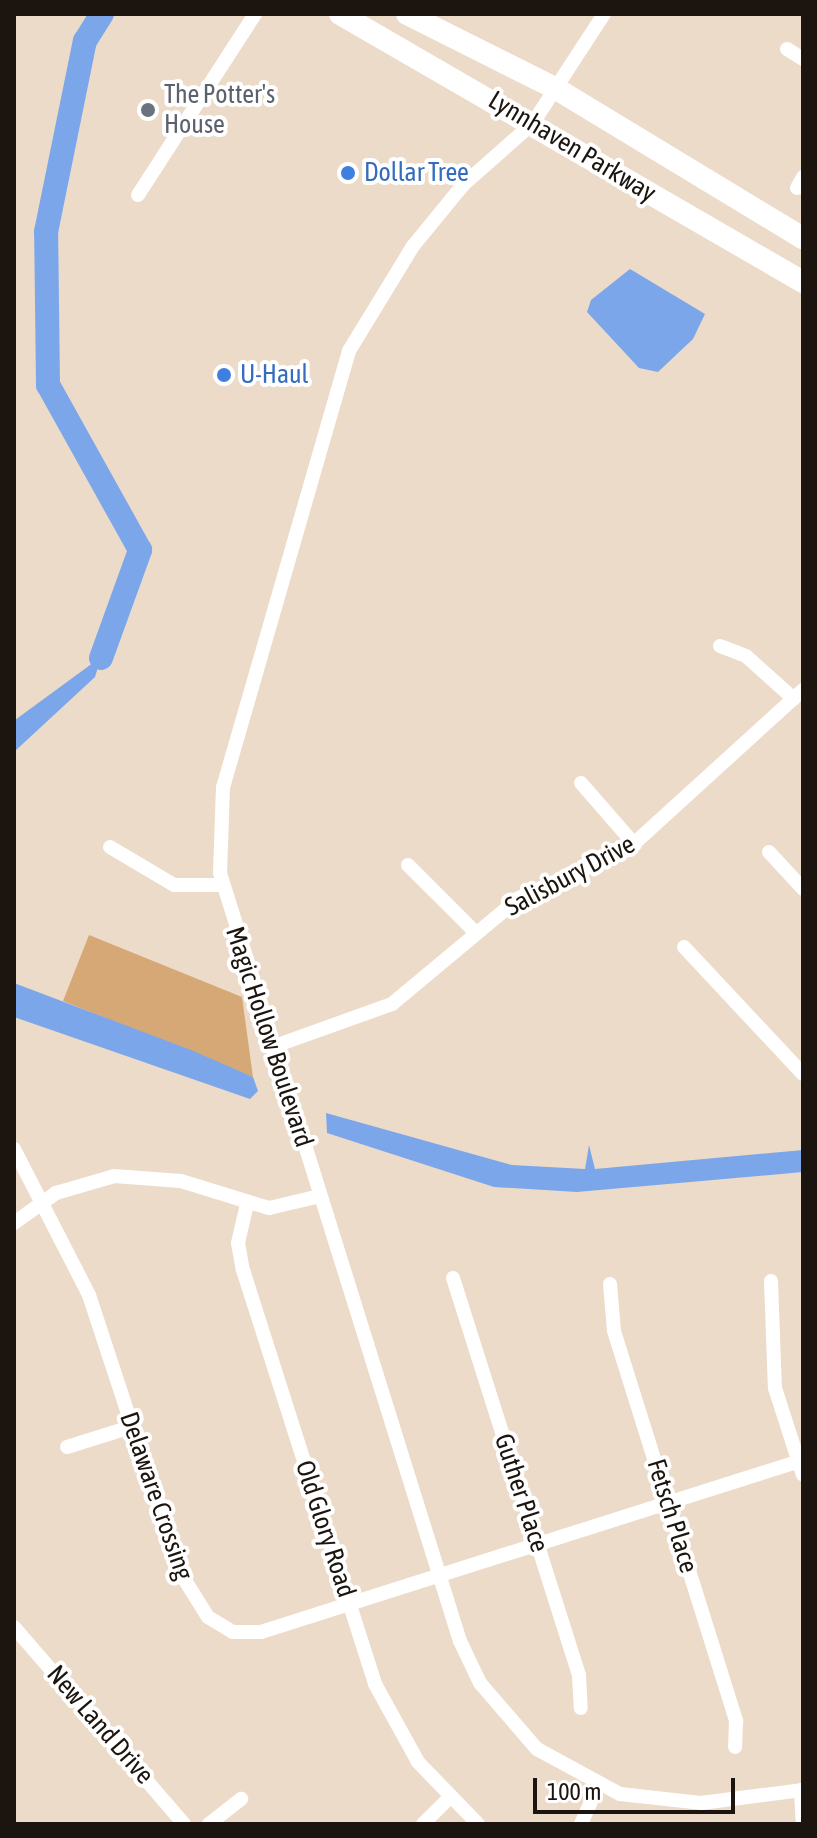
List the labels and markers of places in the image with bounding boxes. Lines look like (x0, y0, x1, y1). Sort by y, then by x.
place label: The Potter's House (164, 79, 275, 140)
marker: The Potter's House (139, 101, 157, 119)
place label: Dollar Tree (364, 157, 469, 189)
marker: Dollar Tree (339, 164, 357, 182)
place label: U-Haul (240, 359, 308, 391)
marker: U-Haul (215, 366, 233, 384)

